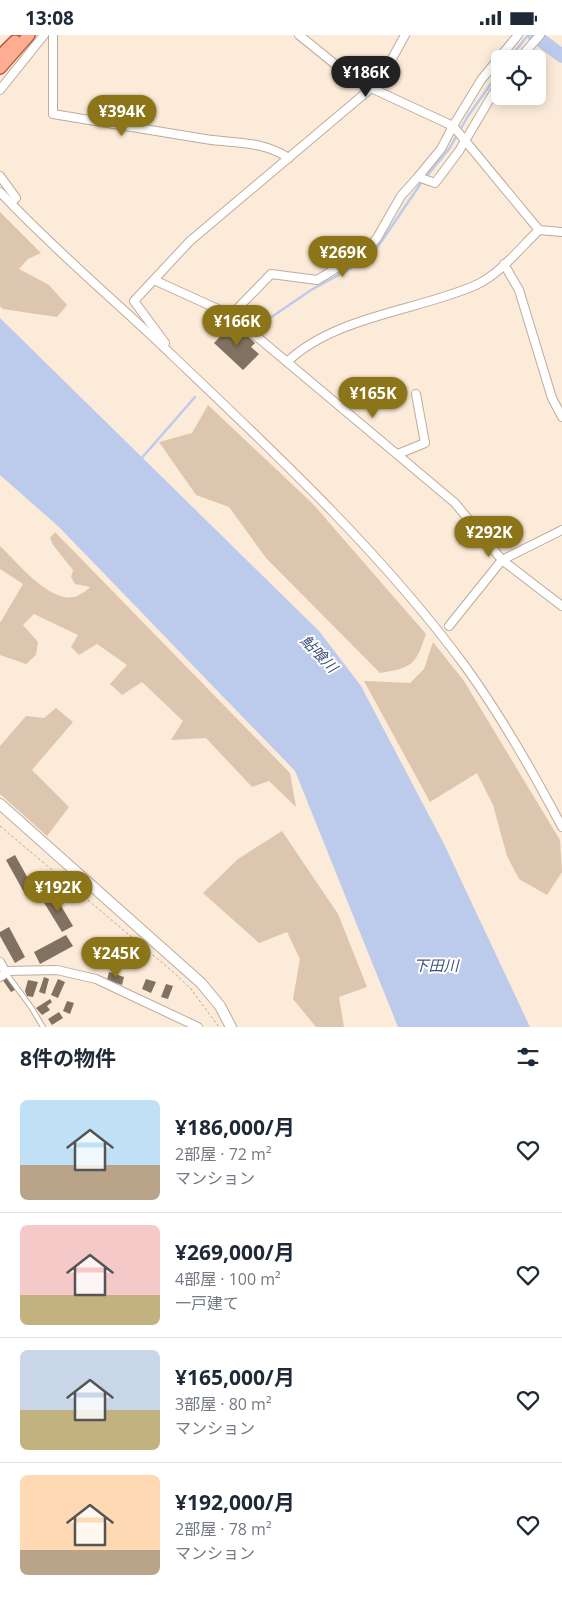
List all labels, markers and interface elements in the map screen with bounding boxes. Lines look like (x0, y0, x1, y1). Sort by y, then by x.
text: 13:08 (25, 5, 74, 31)
map controls (491, 50, 546, 105)
button: locate (491, 50, 546, 105)
pin: ¥186K (331, 55, 401, 98)
text: ¥186K (342, 61, 390, 83)
pin: ¥394K (87, 94, 157, 137)
text: ¥394K (98, 100, 146, 122)
pin: ¥269K (308, 235, 378, 278)
text: ¥269K (319, 241, 367, 263)
pin: ¥166K (202, 305, 272, 347)
text: ¥166K (213, 310, 261, 332)
pin: ¥165K (338, 377, 408, 419)
text: ¥165K (349, 382, 397, 404)
pin: ¥292K (454, 515, 524, 558)
text: ¥292K (465, 521, 513, 543)
water label: 鮎喰川 (297, 630, 344, 678)
pin: ¥192K (23, 871, 93, 913)
text: ¥192K (34, 876, 82, 898)
pin: ¥245K (81, 937, 151, 979)
text: ¥245K (92, 942, 140, 964)
water label: 下田川 (413, 955, 460, 975)
icon: filters (514, 1043, 542, 1071)
text: 8件の物件 (20, 1044, 116, 1072)
text: ¥186,000/月 (175, 1113, 295, 1141)
icon: home (60, 1120, 120, 1180)
icon: heart (514, 1136, 542, 1164)
text: 2部屋 · 72 m² (175, 1143, 272, 1165)
text: マンション (175, 1167, 255, 1189)
text: ¥269,000/月 (175, 1238, 295, 1266)
icon: home (60, 1245, 120, 1305)
icon: heart (514, 1261, 542, 1289)
text: 4部屋 · 100 m² (175, 1268, 281, 1290)
text: 一戸建て (175, 1292, 239, 1314)
text: ¥165,000/月 (175, 1363, 295, 1391)
icon: home (60, 1370, 120, 1430)
icon: heart (514, 1386, 542, 1414)
text: 3部屋 · 80 m² (175, 1393, 272, 1415)
text: マンション (175, 1417, 255, 1439)
text: ¥192,000/月 (175, 1488, 295, 1516)
icon: home (60, 1495, 120, 1555)
icon: heart (514, 1511, 542, 1539)
text: 2部屋 · 78 m² (175, 1518, 272, 1540)
text: マンション (175, 1542, 255, 1564)

